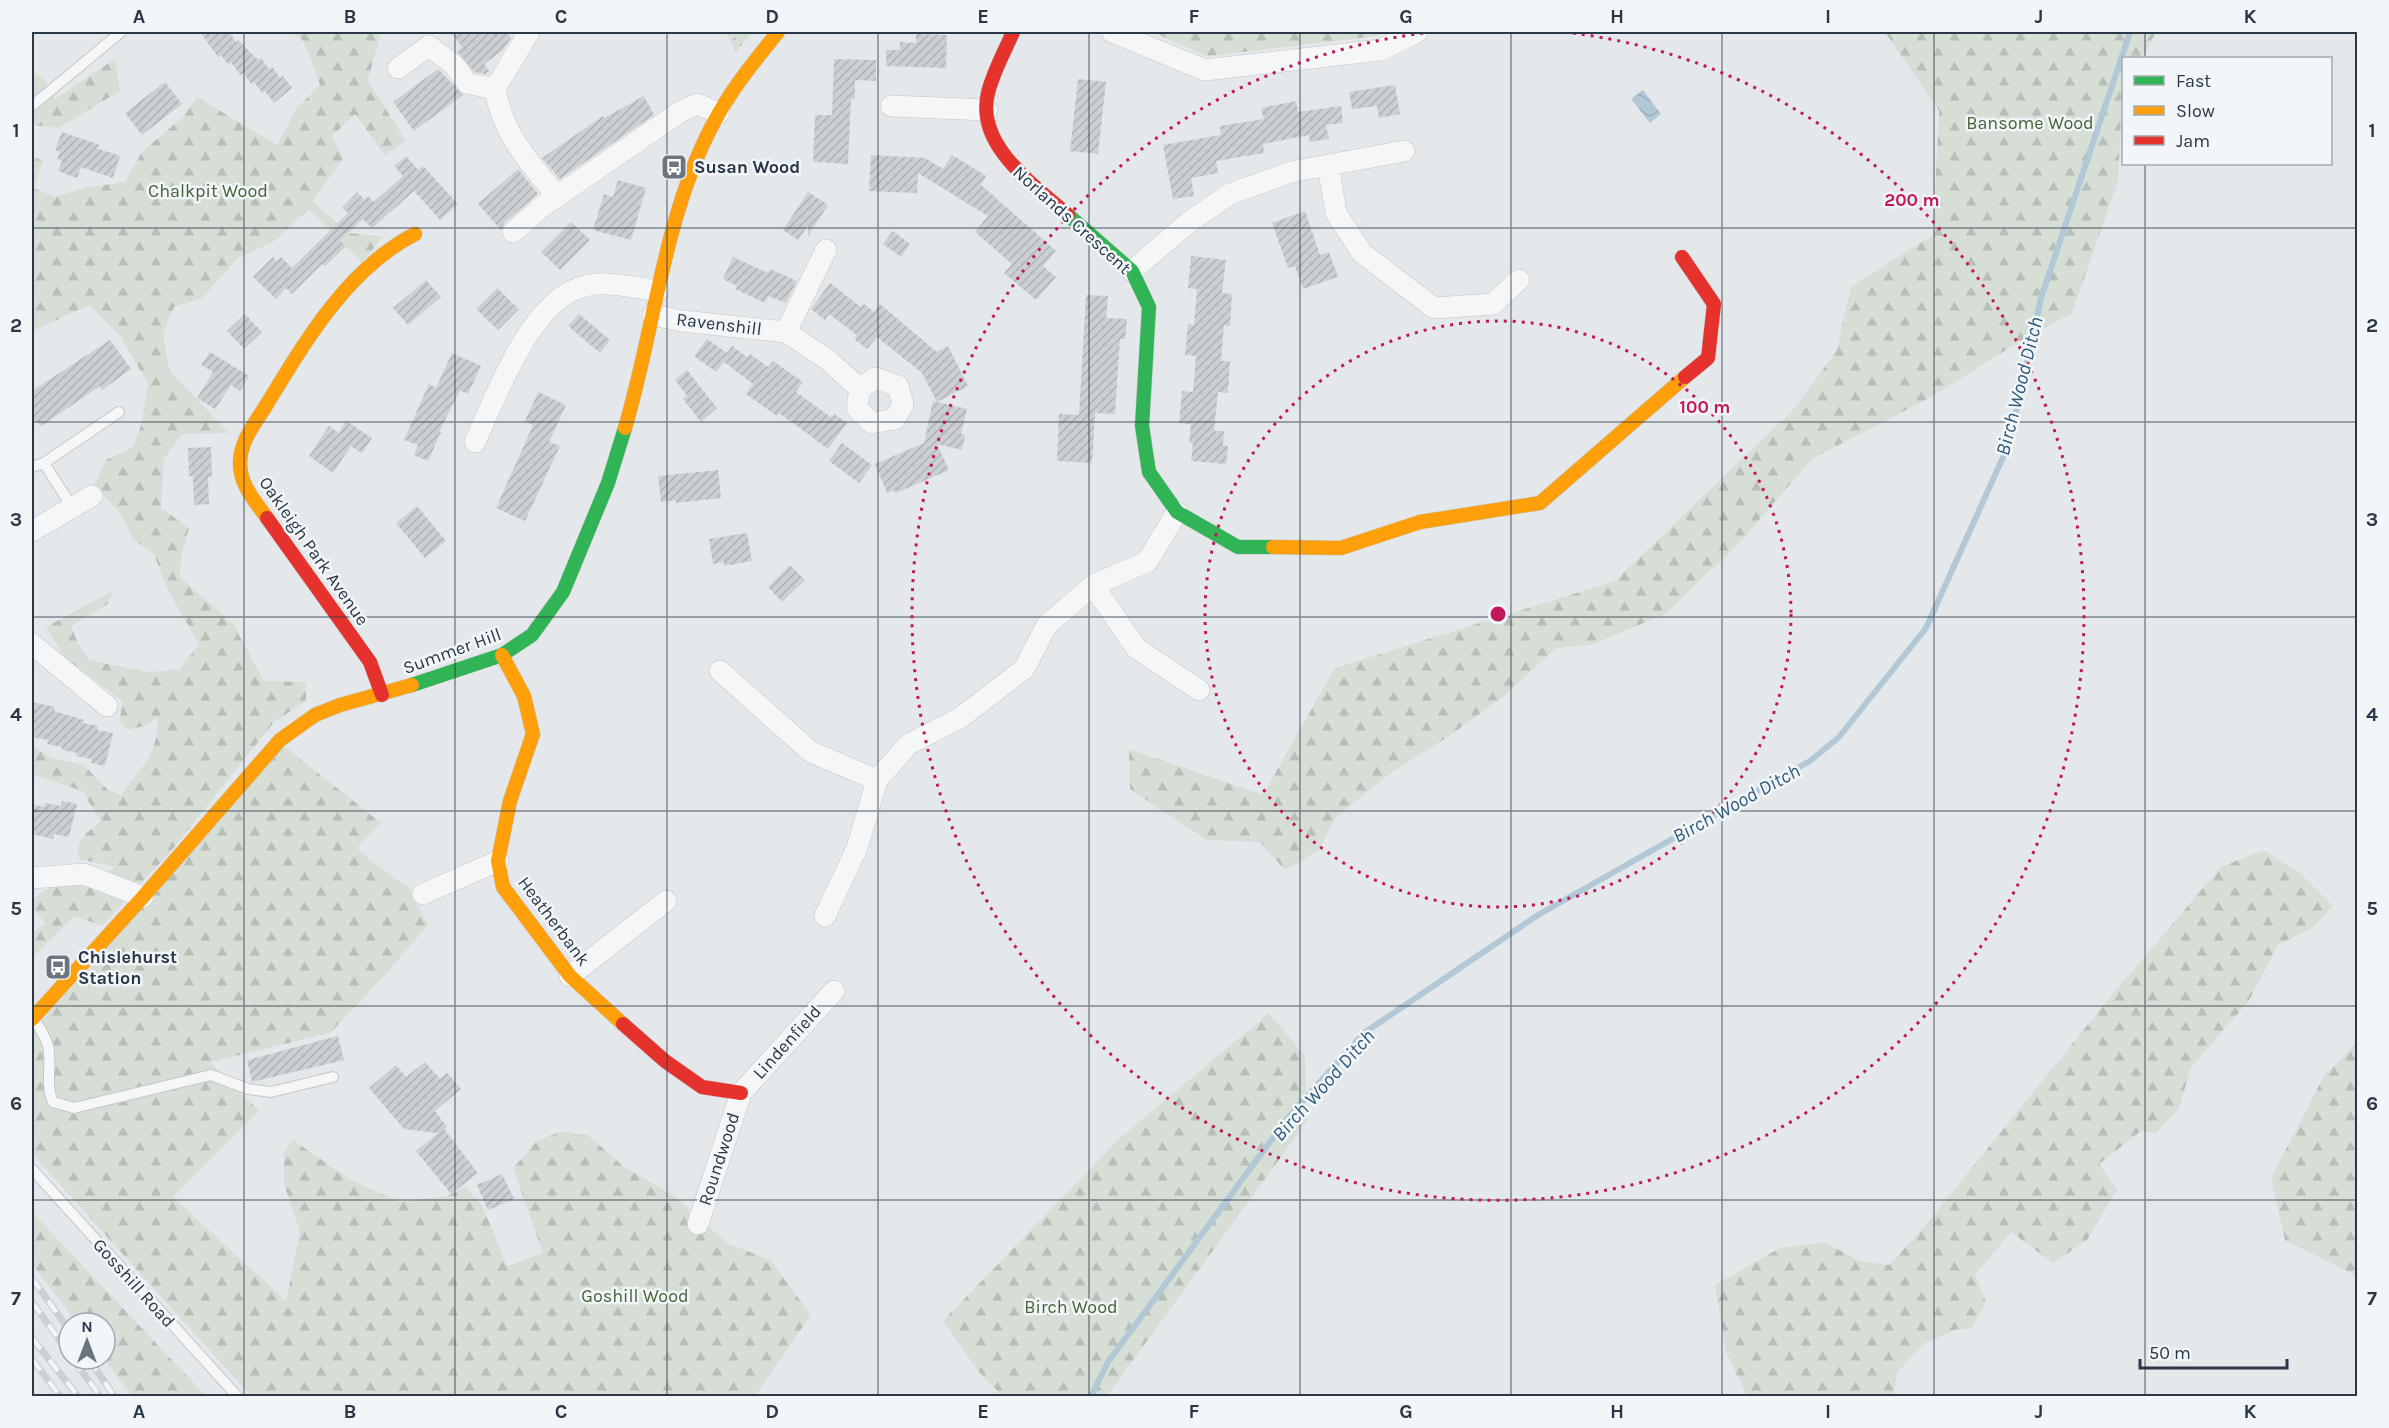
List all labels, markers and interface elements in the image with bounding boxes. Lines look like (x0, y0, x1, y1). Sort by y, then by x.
text: A (133, 5, 146, 28)
text: B (344, 5, 356, 28)
text: C (555, 5, 567, 28)
text: D (765, 5, 779, 28)
text: E (977, 5, 989, 28)
text: F (1189, 5, 1200, 28)
text: G (1399, 5, 1413, 28)
text: H (1610, 5, 1624, 28)
text: I (1825, 5, 1831, 28)
text: J (2035, 5, 2043, 28)
text: K (2243, 5, 2257, 28)
legend (2122, 57, 2332, 165)
text: Fast (2176, 70, 2211, 92)
text: Slow (2176, 100, 2215, 122)
park label: Bansome Wood (1966, 112, 2094, 134)
text: 1 (12, 119, 20, 142)
text: 1 (2368, 119, 2376, 142)
text: Jam (2176, 130, 2210, 152)
bus stop icon: Susan Wood (659, 152, 689, 182)
place label: Susan Wood (694, 156, 800, 178)
street label: Norlands Crescent (1008, 161, 1136, 279)
park label: Chalkpit Wood (148, 180, 268, 202)
text: 200 m (1884, 189, 1940, 211)
street label: Ravenshill (675, 308, 763, 340)
text: 2 (10, 314, 22, 337)
water label: Birch Wood Ditch (1991, 314, 2048, 458)
text: 2 (2366, 314, 2378, 337)
text: 100 m (1680, 396, 1730, 418)
street label: Oakleigh Park Avenue (254, 472, 374, 630)
text: 3 (10, 508, 22, 531)
text: 3 (2366, 508, 2378, 531)
centre of rings (1488, 604, 1508, 624)
street label: Summer Hill (400, 623, 504, 679)
text: 4 (10, 703, 22, 726)
text: 4 (2366, 703, 2378, 726)
water label: Birch Wood Ditch (1668, 759, 1804, 848)
street label: Heatherbank (513, 872, 595, 970)
text: 5 (10, 897, 22, 920)
text: 5 (2366, 897, 2378, 920)
place label: Chislehurst Station (78, 946, 177, 989)
bus stop icon: Chislehurst Station (43, 952, 73, 982)
street label: Lindenfield (748, 1000, 826, 1084)
water label: Birch Wood Ditch (1267, 1025, 1379, 1146)
text: 6 (10, 1092, 22, 1115)
text: 6 (2366, 1092, 2378, 1115)
street label: Roundwood (694, 1110, 744, 1208)
street label: Gosshill Road (88, 1234, 180, 1332)
park label: Goshill Wood (581, 1285, 689, 1307)
text: 7 (11, 1287, 21, 1310)
text: 7 (2367, 1287, 2377, 1310)
park label: Birch Wood (1024, 1296, 1118, 1318)
north arrow (57, 1311, 117, 1371)
text: N (81, 1317, 93, 1336)
scale bar (2140, 1332, 2287, 1370)
text: 50 m (2149, 1342, 2191, 1364)
text: A (133, 1400, 146, 1423)
text: B (344, 1400, 356, 1423)
text: C (555, 1400, 567, 1423)
text: D (765, 1400, 779, 1423)
text: E (977, 1400, 989, 1423)
text: F (1189, 1400, 1200, 1423)
text: G (1399, 1400, 1413, 1423)
text: H (1610, 1400, 1624, 1423)
text: I (1825, 1400, 1831, 1423)
text: J (2035, 1400, 2043, 1423)
text: K (2243, 1400, 2257, 1423)

